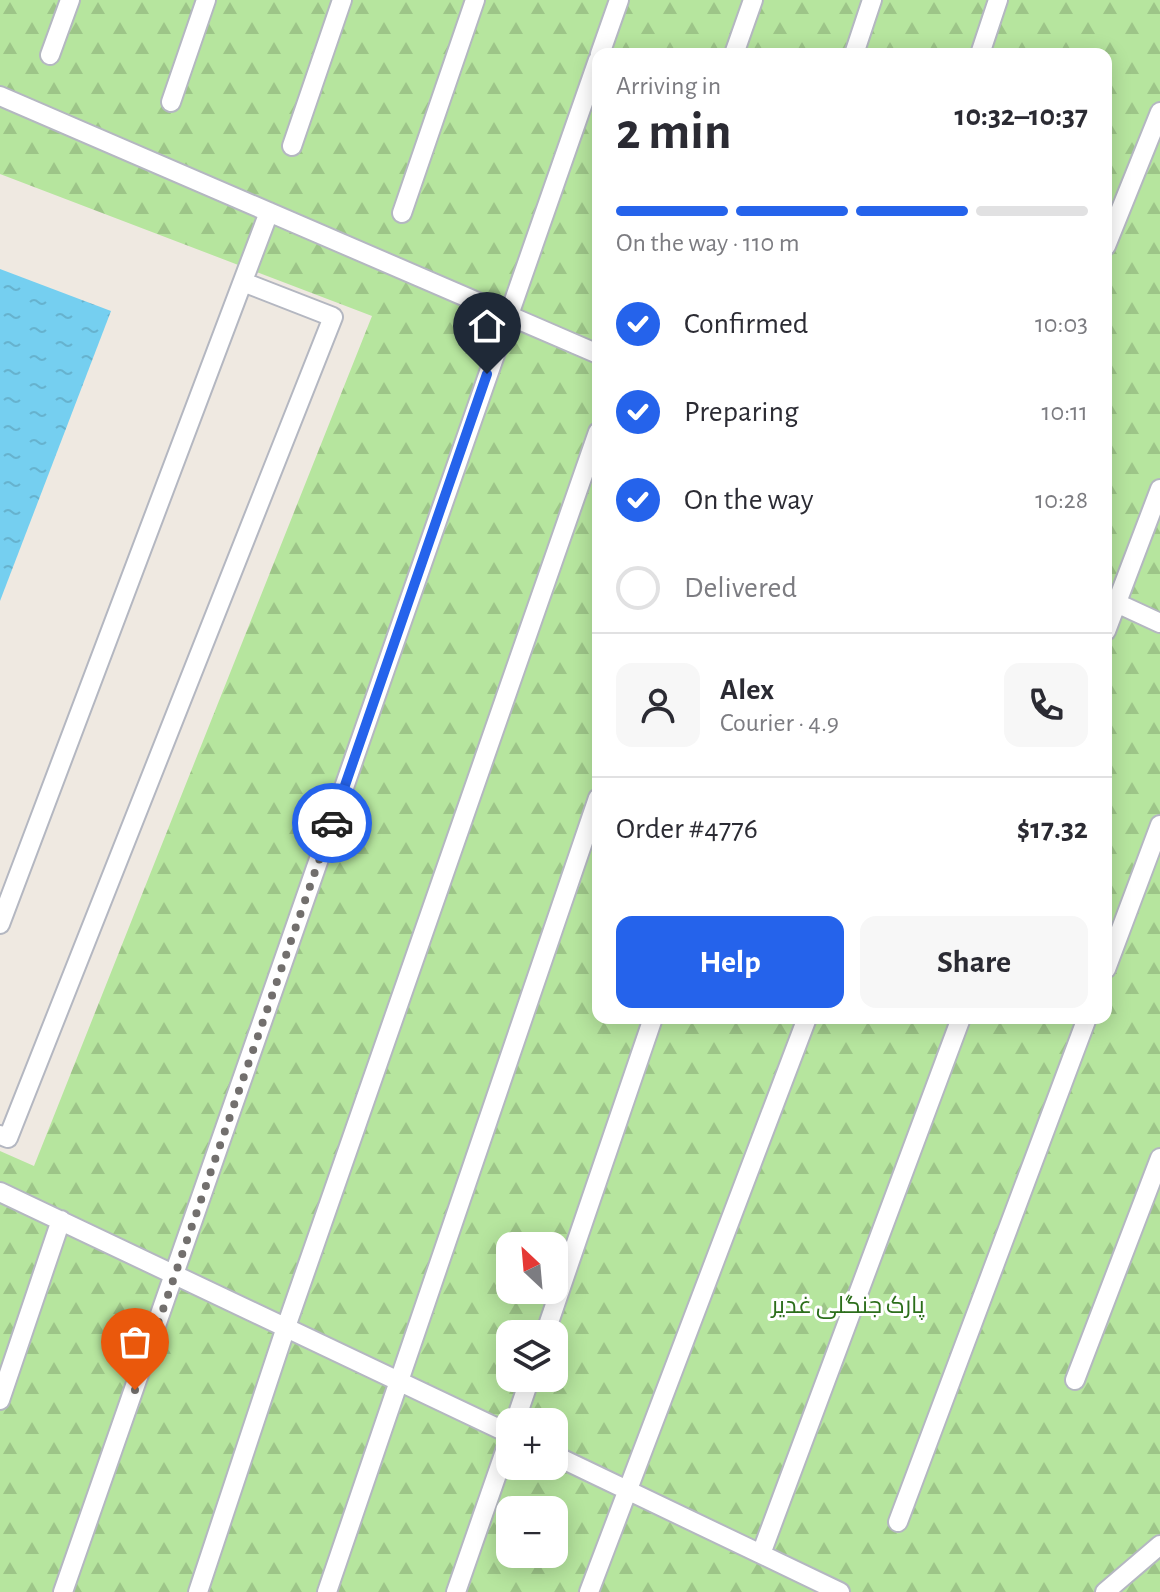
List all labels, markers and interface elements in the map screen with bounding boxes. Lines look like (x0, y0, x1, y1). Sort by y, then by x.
text: Arriving in (616, 73, 721, 99)
text: 10:32–10:37 (955, 101, 1088, 131)
text: 2 min (616, 106, 731, 158)
text: On the way · 110 m (616, 230, 799, 256)
pin (453, 292, 521, 374)
icon: check (616, 302, 660, 346)
icon: home (465, 304, 509, 348)
text: Confirmed (684, 309, 808, 339)
text: 10:03 (1035, 311, 1088, 337)
icon: check (616, 390, 660, 434)
text: Preparing (684, 397, 799, 427)
text: 10:11 (1041, 399, 1088, 425)
icon: check (616, 478, 660, 522)
text: On the way (684, 485, 813, 515)
text: 10:28 (1035, 487, 1088, 513)
text: Delivered (684, 573, 797, 603)
button: person (616, 663, 700, 747)
button: phone (1004, 663, 1088, 747)
text: Alex (720, 675, 774, 705)
text: Courier · 4.9 (720, 710, 839, 736)
courier (292, 783, 372, 863)
icon: car (310, 801, 354, 845)
text: Order #4776 (616, 814, 758, 844)
text: $17.32 (1017, 814, 1088, 844)
button: Help (616, 916, 844, 1008)
button: Share (860, 916, 1088, 1008)
north arrow (496, 1232, 568, 1304)
map controls (496, 1232, 568, 1568)
park label: پارک جنگلی غدیر (769, 1294, 925, 1321)
pin (101, 1308, 169, 1390)
icon: bag (113, 1320, 157, 1364)
button: layers (496, 1320, 568, 1392)
button: + (496, 1408, 568, 1480)
button: − (496, 1496, 568, 1568)

